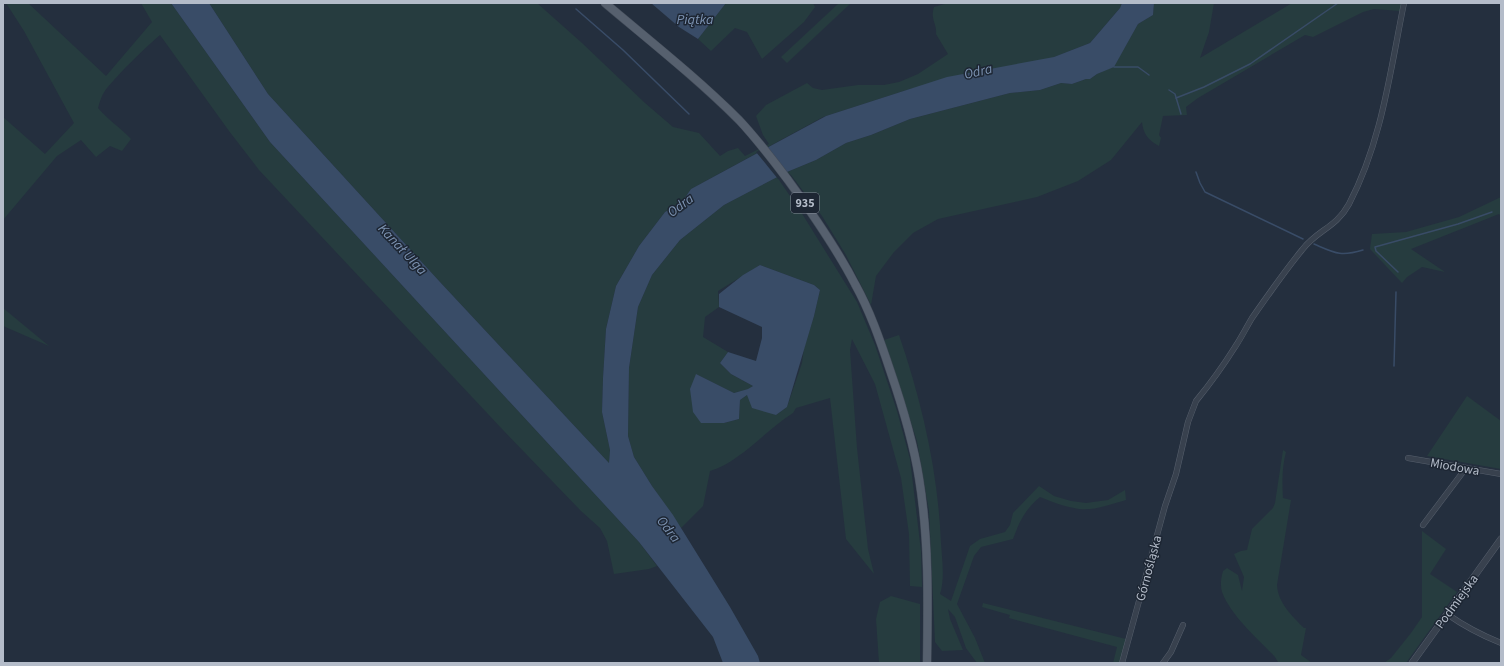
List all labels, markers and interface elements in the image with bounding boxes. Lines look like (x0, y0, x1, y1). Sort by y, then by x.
water label: Piątka (677, 10, 714, 30)
water label: Odra (962, 59, 995, 85)
water label: Odra (663, 189, 698, 222)
road number: 935 (791, 193, 819, 213)
water label: Kanał Ulga (373, 219, 432, 280)
street label: Miodowa (1429, 454, 1481, 480)
water label: Odra (652, 512, 685, 547)
street label: Górnośląska (1132, 533, 1166, 603)
street label: Podmiejska (1431, 571, 1483, 632)

